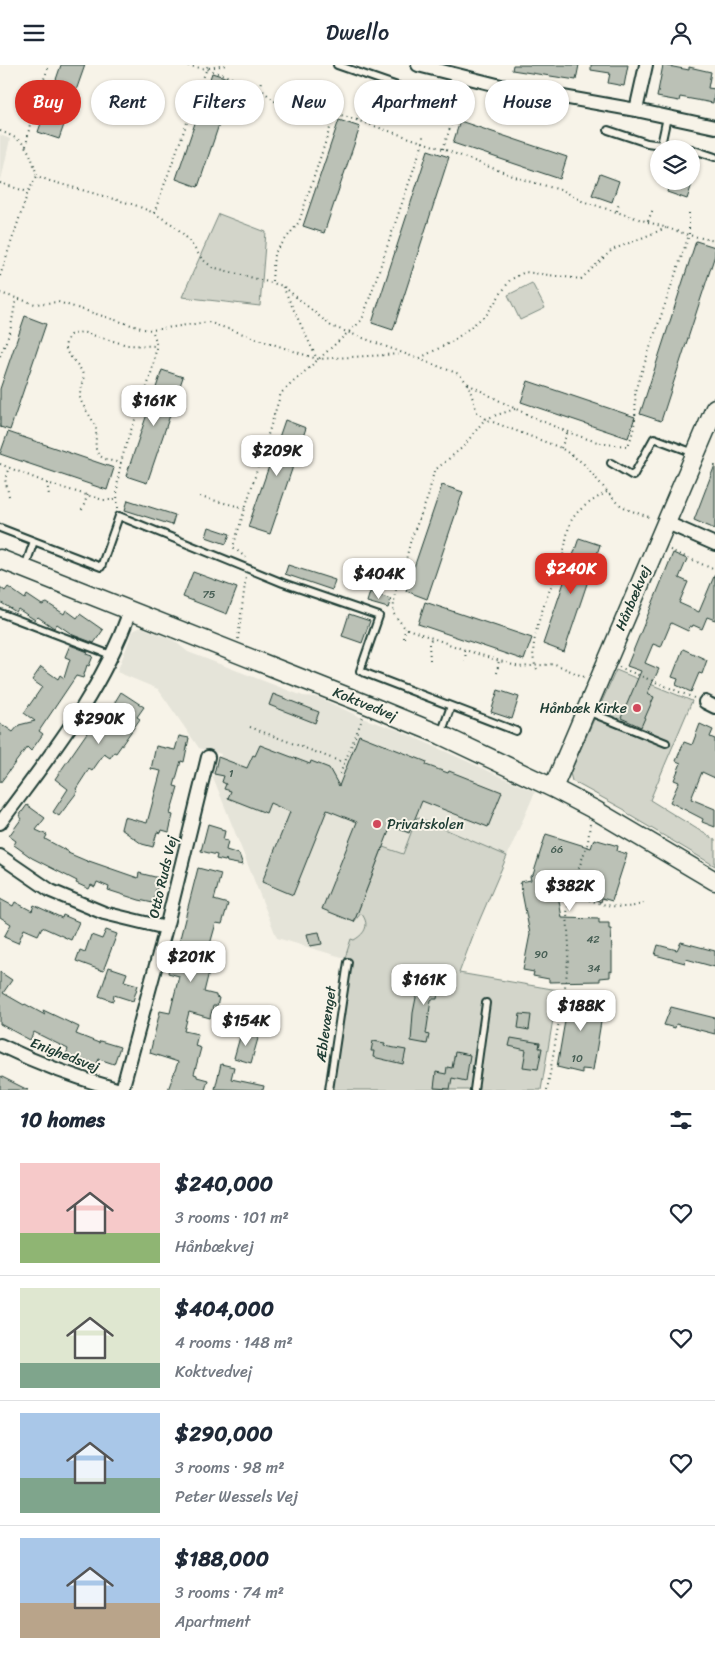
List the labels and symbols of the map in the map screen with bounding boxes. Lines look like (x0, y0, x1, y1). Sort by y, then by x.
pin: $161K (119, 385, 189, 427)
pin: $209K (242, 435, 312, 477)
pin: $240K (536, 553, 606, 595)
pin: $404K (344, 557, 414, 600)
street label: Hånbækvej (608, 561, 658, 635)
house number: 75 (202, 585, 216, 604)
street label: Koktvedvej (329, 680, 402, 729)
place label: Hånbæk Kirke (540, 696, 627, 721)
marker: Hånbæk Kirke (631, 702, 643, 714)
pin: $290K (64, 703, 134, 745)
house number: 1 (229, 764, 234, 783)
place label: Privatskolen (387, 812, 464, 837)
marker: Privatskolen (371, 818, 383, 830)
street label: Otto Ruds Vej (141, 832, 185, 921)
house number: 66 (551, 840, 563, 859)
pin: $382K (535, 869, 605, 912)
house number: 42 (586, 930, 600, 949)
pin: $201K (156, 941, 226, 983)
house number: 90 (534, 945, 548, 964)
house number: 34 (588, 959, 601, 978)
pin: $161K (389, 963, 459, 1006)
street label: Æblevænget (308, 983, 344, 1064)
pin: $188K (546, 989, 616, 1032)
pin: $154K (211, 1005, 281, 1047)
street label: Enighedsvej (27, 1030, 104, 1080)
house number: 10 (571, 1049, 583, 1068)

